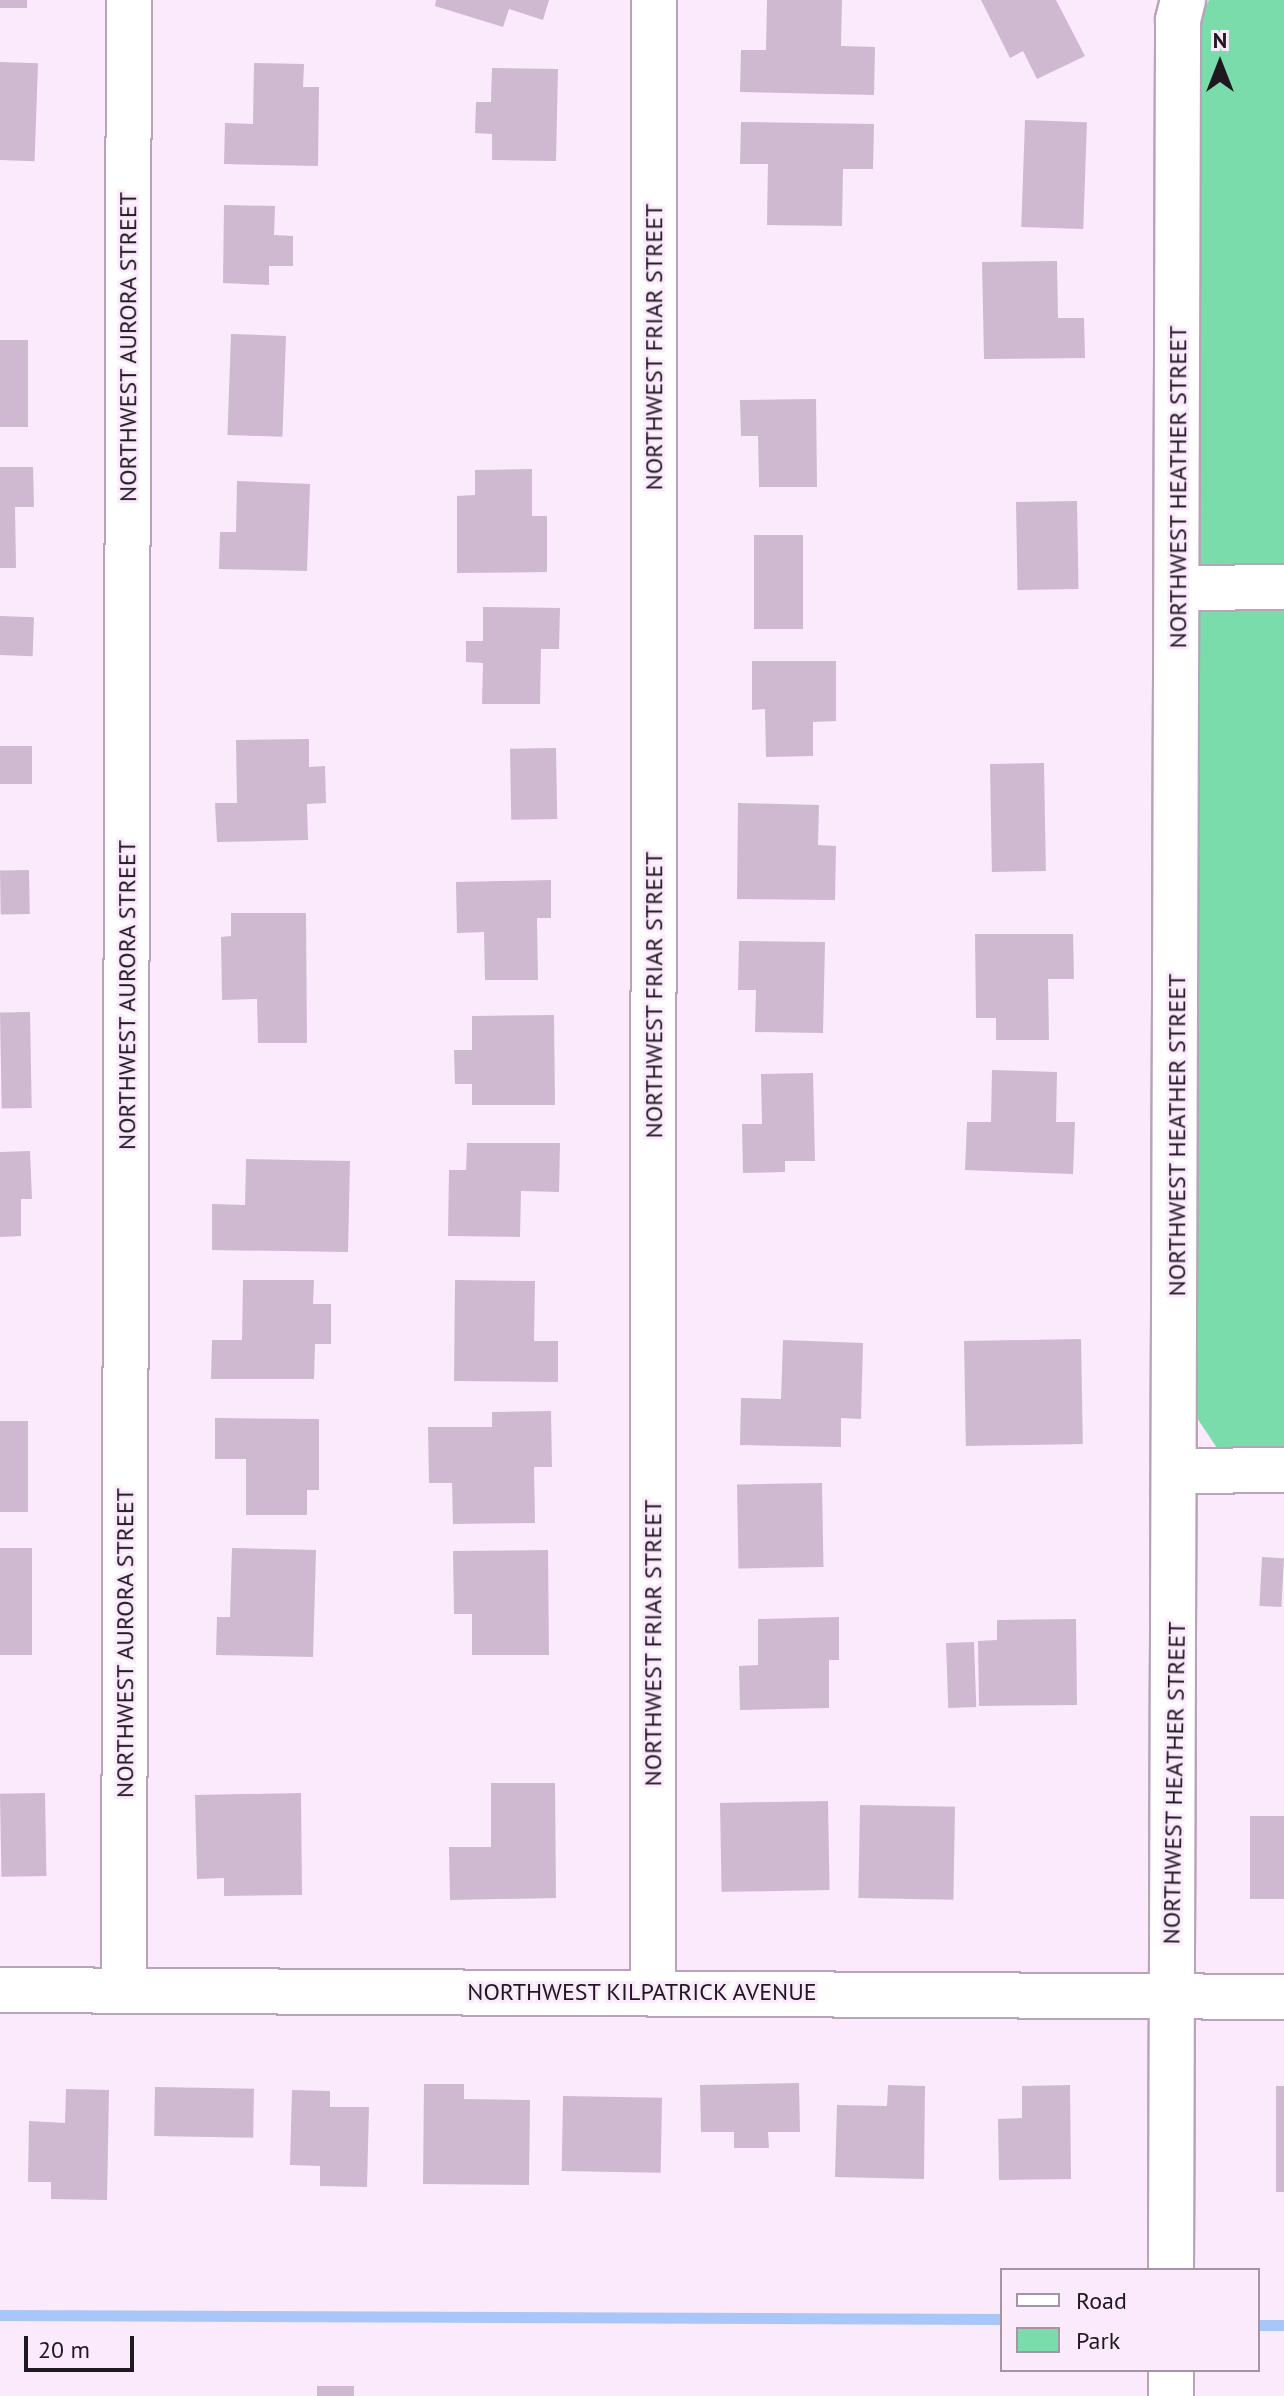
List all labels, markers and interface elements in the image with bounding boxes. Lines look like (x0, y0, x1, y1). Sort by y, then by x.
north arrow (1180, 24, 1260, 104)
text: N (1213, 26, 1227, 54)
street label: NORTHWEST AURORA STREET (114, 191, 142, 503)
street label: NORTHWEST FRIAR STREET (640, 203, 668, 491)
street label: NORTHWEST HEATHER STREET (1164, 325, 1192, 649)
street label: NORTHWEST AURORA STREET (113, 839, 141, 1151)
street label: NORTHWEST FRIAR STREET (640, 851, 668, 1139)
street label: NORTHWEST HEATHER STREET (1163, 973, 1191, 1297)
street label: NORTHWEST AURORA STREET (111, 1487, 139, 1799)
street label: NORTHWEST FRIAR STREET (639, 1499, 667, 1787)
street label: NORTHWEST HEATHER STREET (1157, 1621, 1191, 1945)
street label: NORTHWEST KILPATRICK AVENUE (466, 1978, 818, 2006)
legend (1000, 2268, 1260, 2372)
text: Road (1076, 2285, 1127, 2316)
scale bar (28, 2320, 138, 2370)
text: Park (1076, 2325, 1120, 2356)
text: 20 m (38, 2334, 90, 2365)

